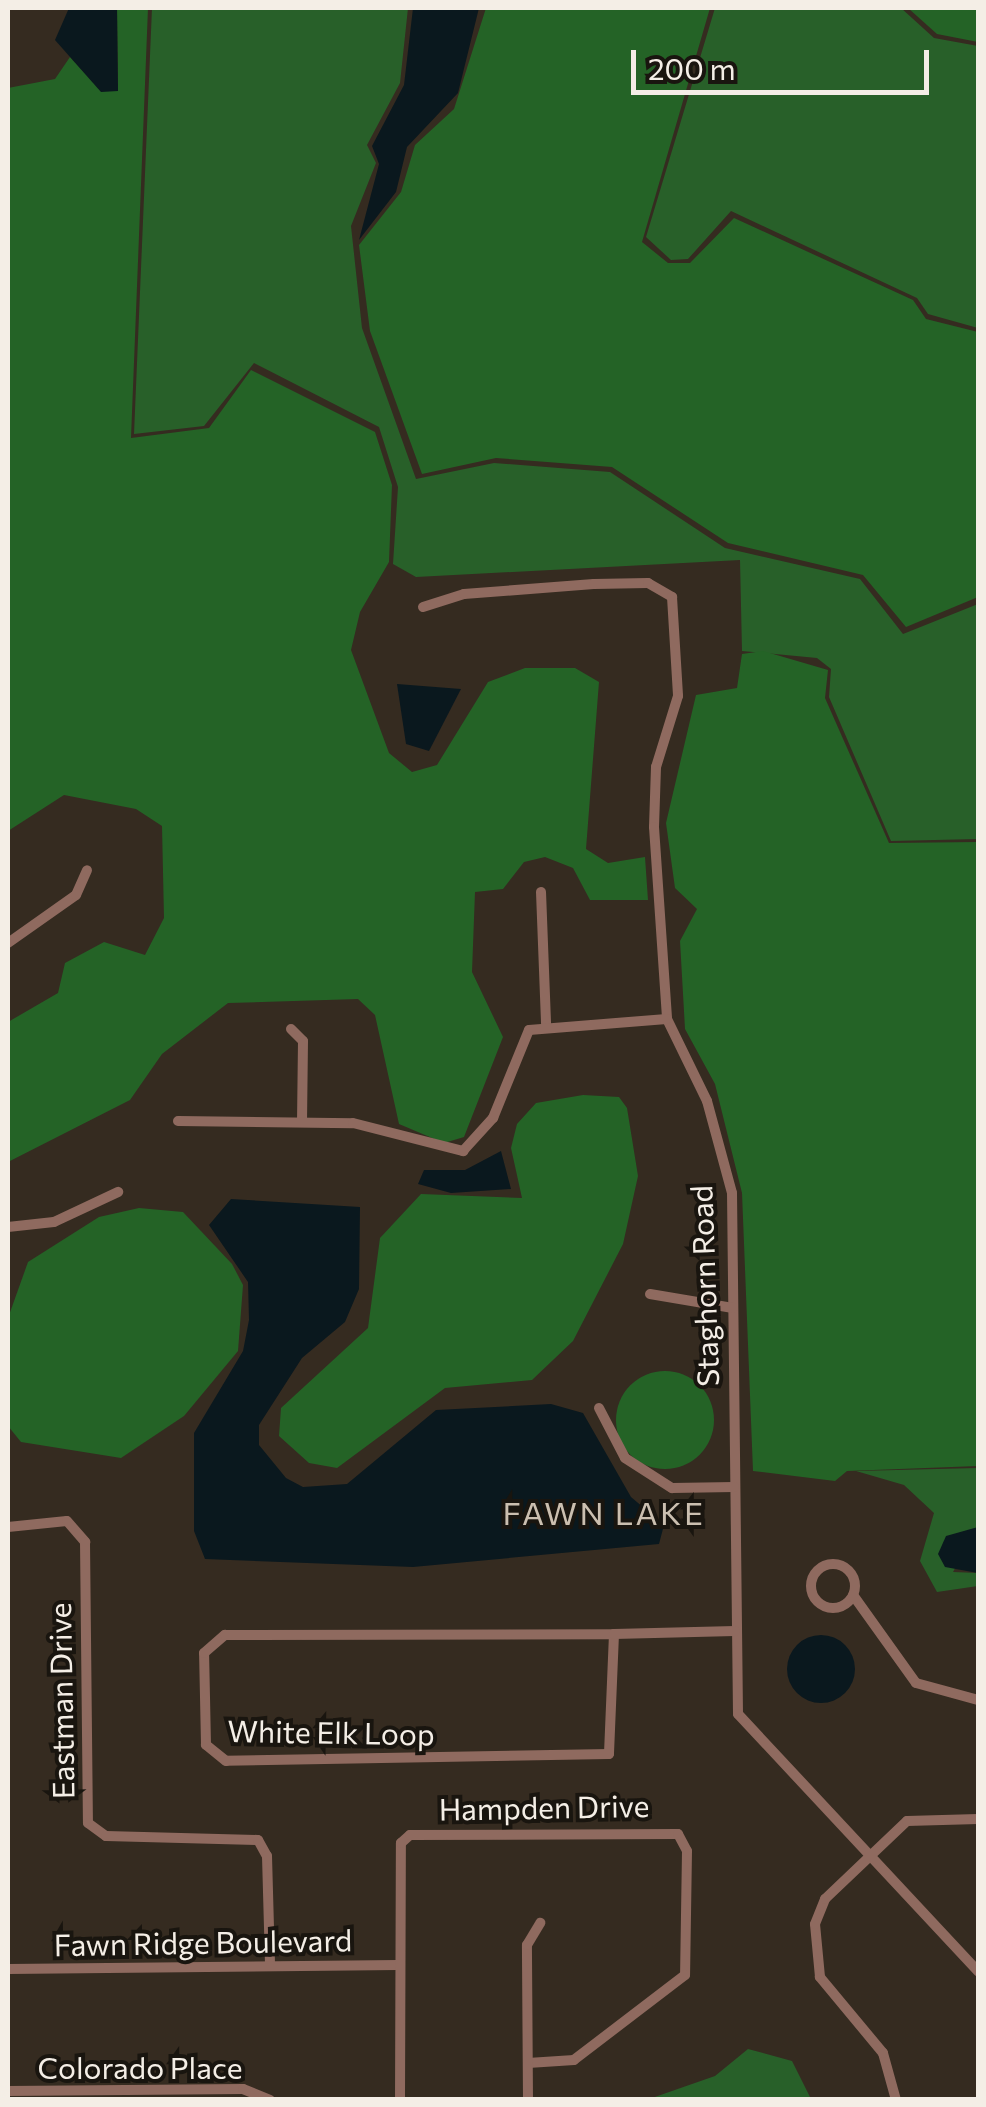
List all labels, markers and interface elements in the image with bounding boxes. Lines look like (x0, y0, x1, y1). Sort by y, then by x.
scale bar (636, 30, 934, 92)
text: 200 m (648, 49, 736, 86)
street label: Staghorn Road (682, 1185, 726, 1387)
district label: FAWN LAKE (502, 1493, 706, 1531)
street label: Eastman Drive (41, 1602, 81, 1800)
street label: White Elk Loop (227, 1712, 435, 1752)
street label: Hampden Drive (438, 1787, 650, 1827)
street label: Fawn Ridge Boulevard (54, 1921, 352, 1963)
street label: Colorado Place (37, 2049, 243, 2085)

